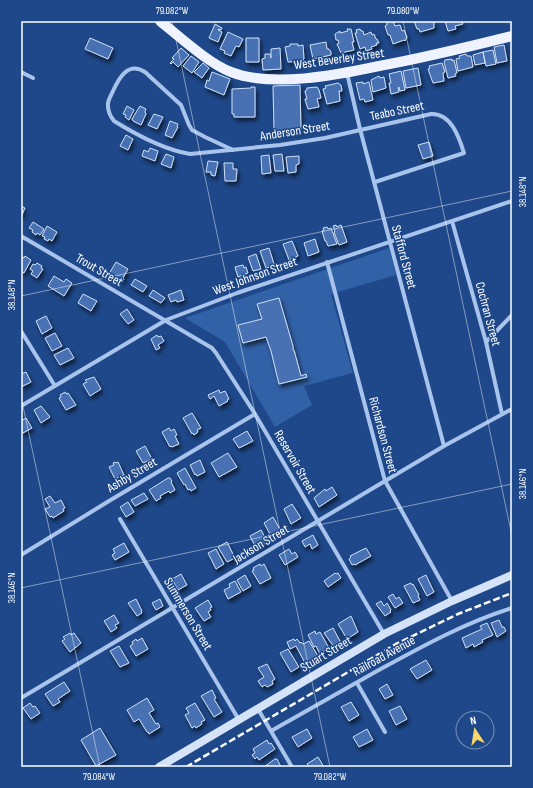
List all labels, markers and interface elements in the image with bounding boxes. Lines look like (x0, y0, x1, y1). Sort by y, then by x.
text: 79.082°W (156, 5, 189, 17)
text: 79.080°W (387, 5, 420, 17)
street label: West Beverley Street (293, 45, 385, 73)
street label: Teabo Street (368, 97, 426, 125)
street label: Anderson Street (258, 118, 331, 145)
text: 38.148°N (517, 177, 529, 207)
street label: Stafford Street (388, 223, 420, 291)
street label: Trout Street (72, 250, 126, 290)
street label: West Johnson Street (211, 253, 299, 299)
text: 38.148°N (6, 280, 18, 310)
street label: Cochran Street (472, 280, 504, 348)
street label: Richardson Street (365, 395, 401, 475)
street label: Reservoir Street (270, 427, 320, 497)
street label: Ashby Street (103, 454, 160, 497)
text: 38.146°N (517, 469, 529, 499)
street label: Jackson Street (229, 521, 292, 568)
text: 38.146°N (6, 573, 18, 603)
street label: Summerson Street (160, 575, 216, 653)
street label: Stuart Street (297, 632, 355, 676)
street label: Railroad Avenue (350, 632, 418, 680)
north arrow (455, 710, 495, 750)
text: N (469, 714, 477, 728)
text: 79.084°W (83, 771, 116, 783)
text: 79.082°W (314, 771, 347, 783)

